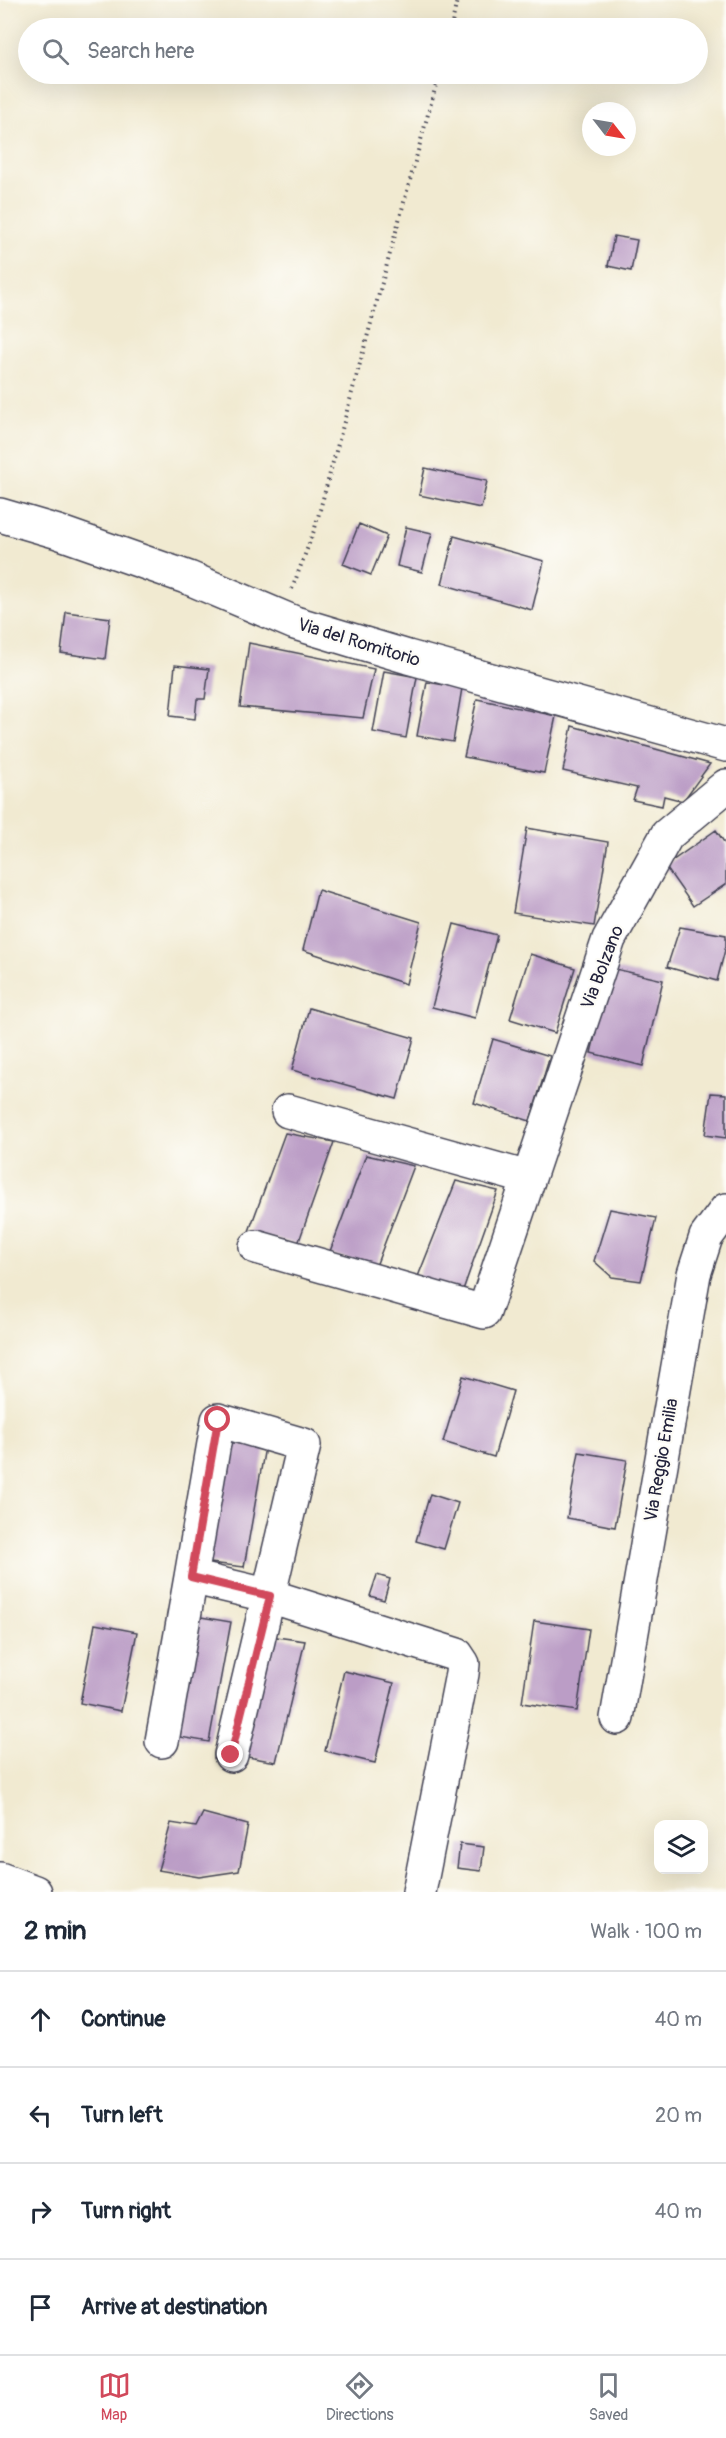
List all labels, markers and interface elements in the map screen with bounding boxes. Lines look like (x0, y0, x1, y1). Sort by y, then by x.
search box (18, 18, 708, 84)
icon: search (39, 35, 72, 68)
text: Search here (87, 37, 194, 65)
north arrow (582, 102, 636, 156)
street label: Via del Romitorio (295, 613, 423, 672)
street label: Via Bolzano (576, 922, 629, 1012)
street label: Via Reggio Emilia (639, 1397, 684, 1524)
route start (204, 1406, 230, 1432)
route end (217, 1741, 243, 1767)
map controls (654, 1820, 708, 1874)
button: layers (654, 1820, 708, 1874)
text: 2 min (24, 1915, 86, 1947)
text: Walk · 100 m (590, 1919, 702, 1944)
icon: ahead (24, 2003, 57, 2036)
text: Continue (81, 2005, 165, 2033)
text: 40 m (655, 2007, 702, 2032)
icon: left (24, 2099, 57, 2132)
text: Turn left (81, 2101, 163, 2129)
text: 20 m (655, 2103, 702, 2128)
icon: right (24, 2195, 57, 2228)
text: Turn right (81, 2197, 171, 2225)
text: 40 m (655, 2199, 702, 2224)
icon: arrive (24, 2291, 57, 2324)
text: Arrive at destination (81, 2293, 267, 2321)
tab: Map (98, 2369, 131, 2425)
tab: Directions (326, 2369, 394, 2425)
tab: Saved (589, 2369, 628, 2425)

